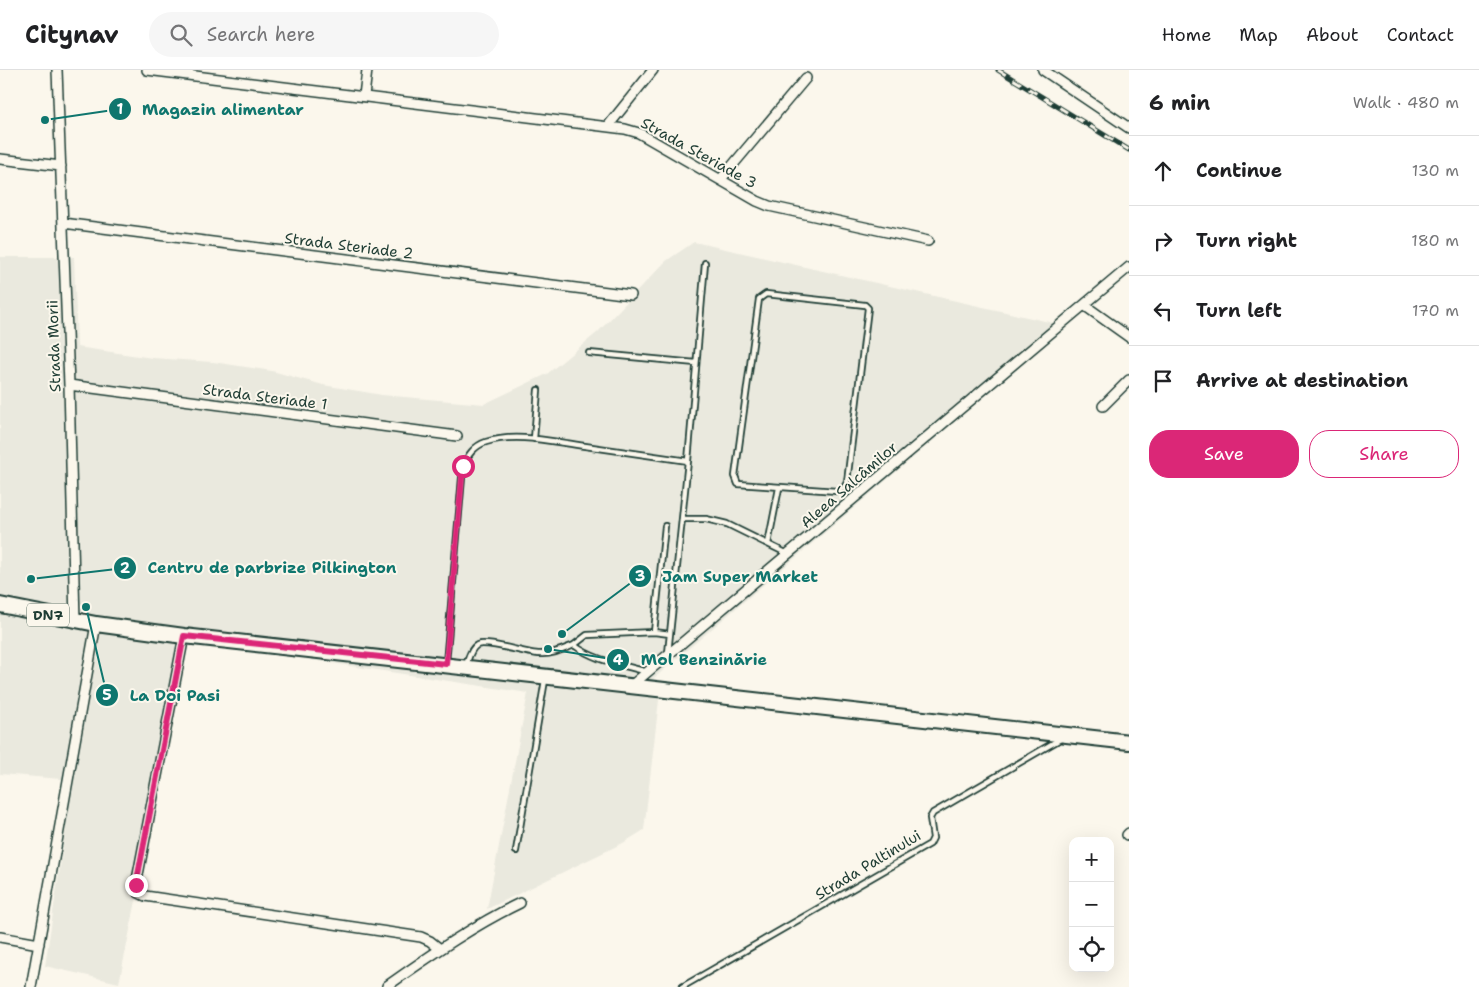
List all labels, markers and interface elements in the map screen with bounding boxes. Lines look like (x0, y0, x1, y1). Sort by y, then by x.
search box (149, 12, 499, 57)
text: Citynav (25, 19, 119, 51)
icon: search (167, 21, 195, 49)
text: Search here (207, 22, 315, 47)
text: Home (1162, 23, 1211, 47)
text: Map (1239, 23, 1278, 47)
text: About (1306, 23, 1359, 47)
text: Contact (1387, 23, 1454, 47)
text: 6 min (1149, 89, 1210, 117)
text: Walk · 480 m (1353, 92, 1459, 113)
callout: Magazin alimentar (107, 94, 314, 125)
text: 1 (117, 99, 124, 119)
text: Magazin alimentar (142, 99, 304, 120)
street label: Strada Steriade 3 (637, 113, 761, 193)
icon: ahead (1149, 157, 1177, 185)
text: Continue (1196, 158, 1282, 183)
text: 130 m (1412, 160, 1459, 181)
icon: right (1149, 227, 1177, 255)
street label: Strada Steriade 2 (283, 228, 415, 264)
text: Turn right (1196, 228, 1297, 253)
text: 180 m (1411, 230, 1459, 251)
icon: left (1149, 297, 1177, 325)
text: Turn left (1196, 298, 1282, 323)
street label: Strada Morii (42, 300, 66, 392)
text: 170 m (1412, 300, 1459, 321)
icon: arrive (1149, 367, 1177, 395)
text: Arrive at destination (1196, 368, 1408, 393)
street label: Strada Steriade 1 (202, 379, 328, 415)
button: Save (1149, 430, 1299, 478)
button: Share (1309, 430, 1459, 478)
street label: Aleea Salcâmilor (796, 437, 902, 533)
route start (452, 455, 475, 478)
callout: Centru de parbrize Pilkington (112, 552, 406, 583)
text: Centru de parbrize Pilkington (148, 557, 397, 578)
text: 2 (120, 558, 131, 578)
callout: Jam Super Market (627, 560, 828, 591)
text: 3 (635, 566, 645, 586)
text: Jam Super Market (662, 566, 818, 587)
road number: DN7 (27, 604, 69, 626)
callout: Mol Benzinărie (606, 644, 777, 675)
text: Mol Benzinărie (641, 649, 768, 670)
text: 4 (613, 650, 624, 670)
callout: La Doi Pasi (94, 680, 230, 711)
text: 5 (102, 685, 112, 705)
text: La Doi Pasi (130, 685, 220, 706)
street label: Strada Paltinului (811, 825, 925, 905)
map controls (1069, 837, 1114, 972)
button: + (1069, 837, 1114, 882)
route end (125, 874, 148, 897)
button: − (1069, 882, 1114, 927)
button: locate (1069, 927, 1114, 972)

